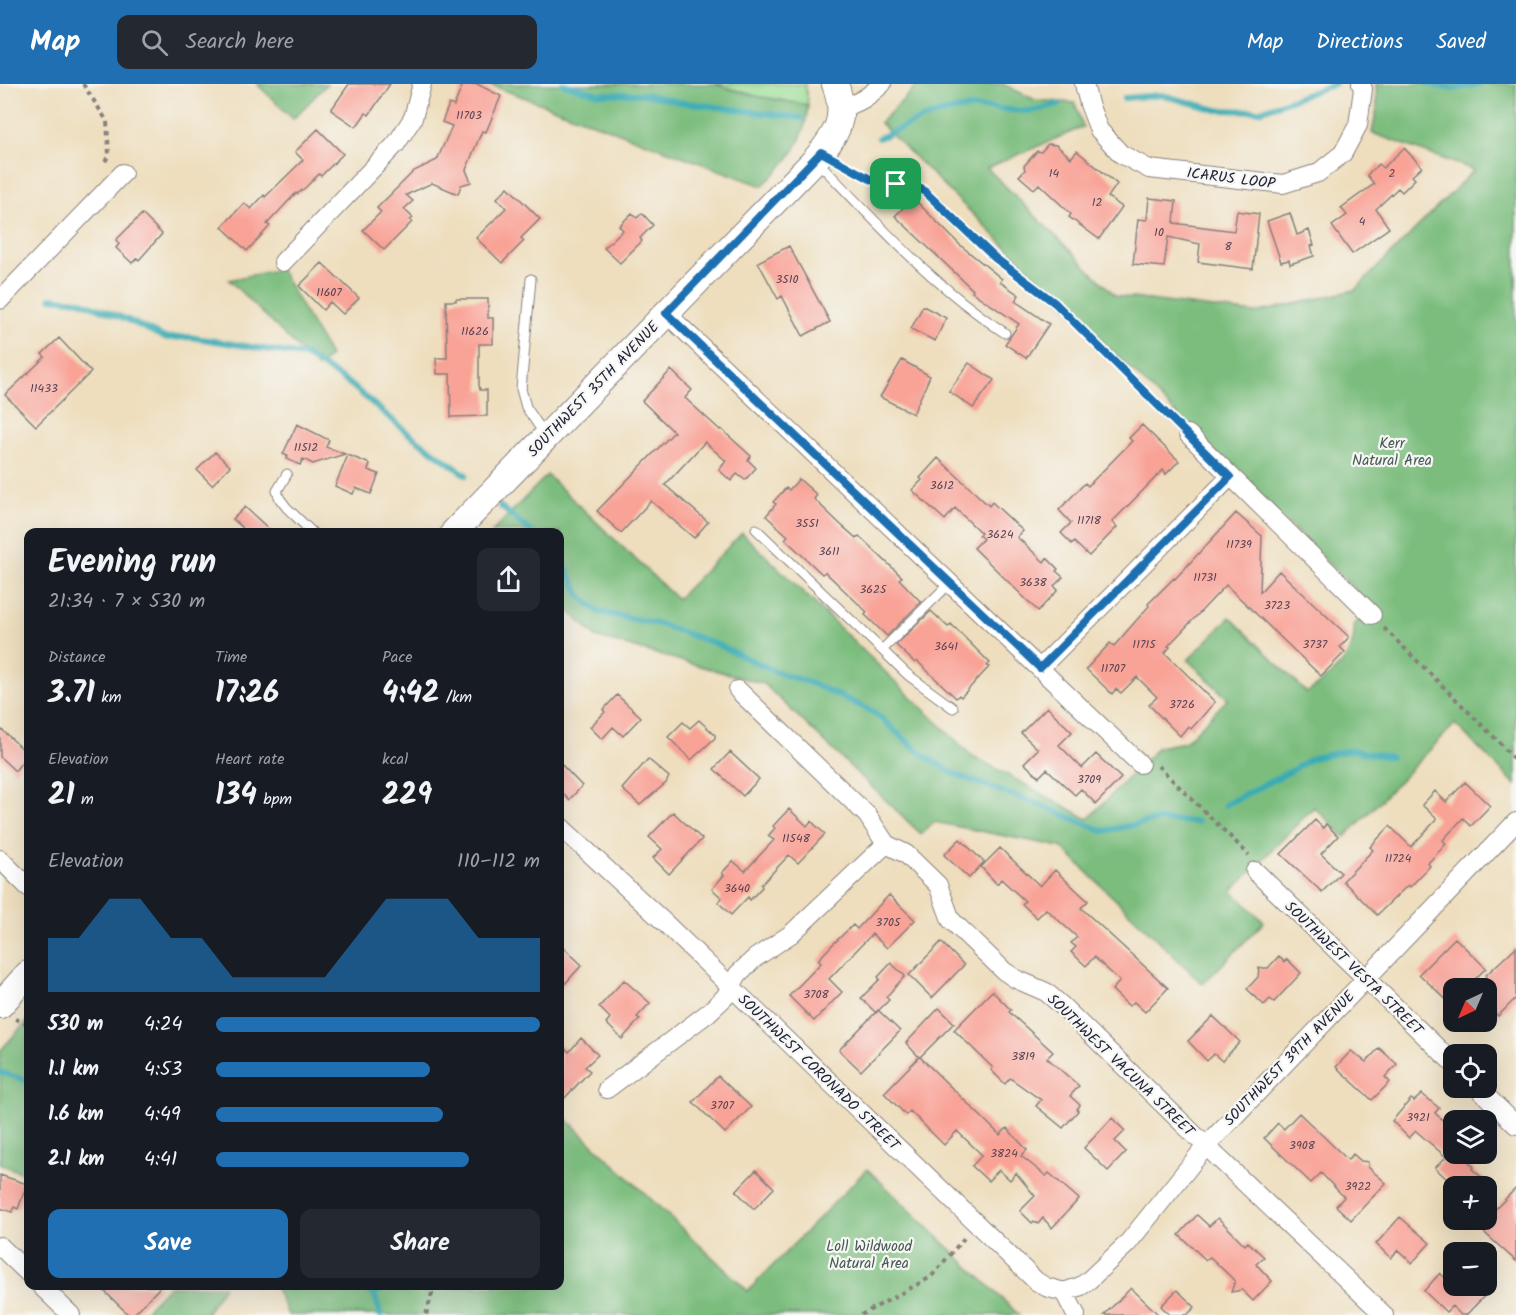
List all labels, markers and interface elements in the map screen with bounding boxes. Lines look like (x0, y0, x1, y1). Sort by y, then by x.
search box (117, 15, 537, 69)
text: Map (30, 20, 81, 65)
text: Search here (186, 25, 294, 60)
icon: search (138, 26, 171, 59)
text: Map (1247, 26, 1283, 59)
text: Directions (1316, 26, 1403, 59)
text: Saved (1436, 26, 1486, 59)
house number: 11703 (456, 106, 482, 125)
pin (870, 158, 921, 209)
street label: ICARUS LOOP (1185, 162, 1277, 196)
house number: 14 (1049, 164, 1060, 183)
house number: 2 (1389, 164, 1396, 183)
icon: arrive (879, 167, 912, 200)
house number: 12 (1092, 193, 1102, 212)
house number: 4 (1359, 212, 1366, 231)
house number: 10 (1154, 223, 1164, 242)
house number: 8 (1224, 237, 1232, 256)
house number: 3510 (775, 270, 799, 289)
house number: 11607 (316, 283, 342, 302)
street label: SOUTHWEST 35TH AVENUE (522, 315, 666, 463)
house number: 11626 (461, 322, 489, 341)
house number: 11433 (30, 379, 58, 398)
park label: Kerr Natural Area (1352, 432, 1432, 473)
house number: 11512 (294, 438, 318, 457)
house number: 3612 (930, 476, 954, 495)
house number: 11718 (1077, 511, 1102, 530)
house number: 3551 (795, 514, 819, 533)
house number: 3624 (986, 525, 1014, 544)
house number: 11739 (1226, 535, 1252, 554)
text: Evening run (48, 537, 216, 590)
house number: 3611 (818, 542, 840, 561)
button: share (477, 548, 540, 611)
house number: 11731 (1193, 568, 1217, 587)
house number: 3638 (1019, 573, 1048, 592)
house number: 3625 (860, 580, 888, 599)
text: 21:34 · 7 × 530 m (48, 586, 205, 618)
house number: 3723 (1264, 596, 1290, 615)
house number: 11715 (1132, 635, 1157, 654)
house number: 3737 (1303, 635, 1328, 654)
house number: 3641 (934, 637, 958, 656)
text: Distance (48, 645, 106, 670)
text: Time (215, 645, 247, 670)
text: Pace (382, 645, 413, 670)
house number: 11707 (1101, 659, 1126, 678)
text: 3.71 (48, 670, 95, 718)
text: 17:26 (215, 670, 279, 718)
text: 4:42 (382, 670, 440, 718)
text: km (95, 685, 121, 710)
text: /km (440, 685, 472, 710)
house number: 3726 (1169, 695, 1195, 714)
text: Elevation (48, 747, 109, 772)
text: Heart rate (215, 747, 285, 772)
text: kcal (382, 747, 408, 772)
house number: 3709 (1077, 770, 1101, 789)
text: 21 (48, 772, 75, 820)
text: 134 (215, 772, 257, 820)
text: 229 (382, 772, 432, 820)
text: m (75, 787, 94, 812)
text: bpm (257, 787, 292, 812)
house number: 11548 (782, 829, 811, 848)
text: Elevation (48, 846, 124, 878)
text: 110–112 m (457, 846, 540, 878)
house number: 11724 (1385, 849, 1412, 868)
house number: 3640 (724, 879, 750, 898)
street label: SOUTHWEST VESTA STREET (1278, 896, 1430, 1043)
house number: 3705 (876, 913, 902, 932)
north arrow (1443, 978, 1497, 1032)
map controls (1443, 978, 1497, 1296)
house number: 3708 (803, 985, 830, 1004)
street label: SOUTHWEST 39TH AVENUE (1218, 985, 1362, 1132)
street label: SOUTHWEST CORONADO STREET (732, 989, 906, 1158)
street label: SOUTHWEST VACUNA STREET (1041, 989, 1201, 1144)
text: 530 m (48, 1009, 103, 1041)
text: 4:24 (144, 1009, 183, 1041)
button: locate (1443, 1044, 1497, 1098)
house number: 3819 (1011, 1047, 1035, 1066)
text: 1.1 km (48, 1054, 99, 1086)
text: 4:53 (144, 1054, 182, 1086)
house number: 3707 (710, 1096, 734, 1115)
text: 1.6 km (48, 1099, 104, 1131)
text: 4:49 (144, 1099, 181, 1131)
house number: 3921 (1406, 1108, 1430, 1127)
button: layers (1443, 1110, 1497, 1164)
house number: 3908 (1289, 1136, 1316, 1155)
text: 2.1 km (48, 1144, 104, 1176)
text: 4:41 (144, 1144, 177, 1176)
house number: 3824 (990, 1144, 1018, 1163)
button: + (1443, 1176, 1497, 1230)
house number: 3922 (1345, 1177, 1371, 1196)
button: Save (48, 1209, 288, 1278)
button: Share (300, 1209, 540, 1278)
park label: Loll Wildwood Natural Area (826, 1235, 913, 1276)
button: − (1443, 1242, 1497, 1296)

